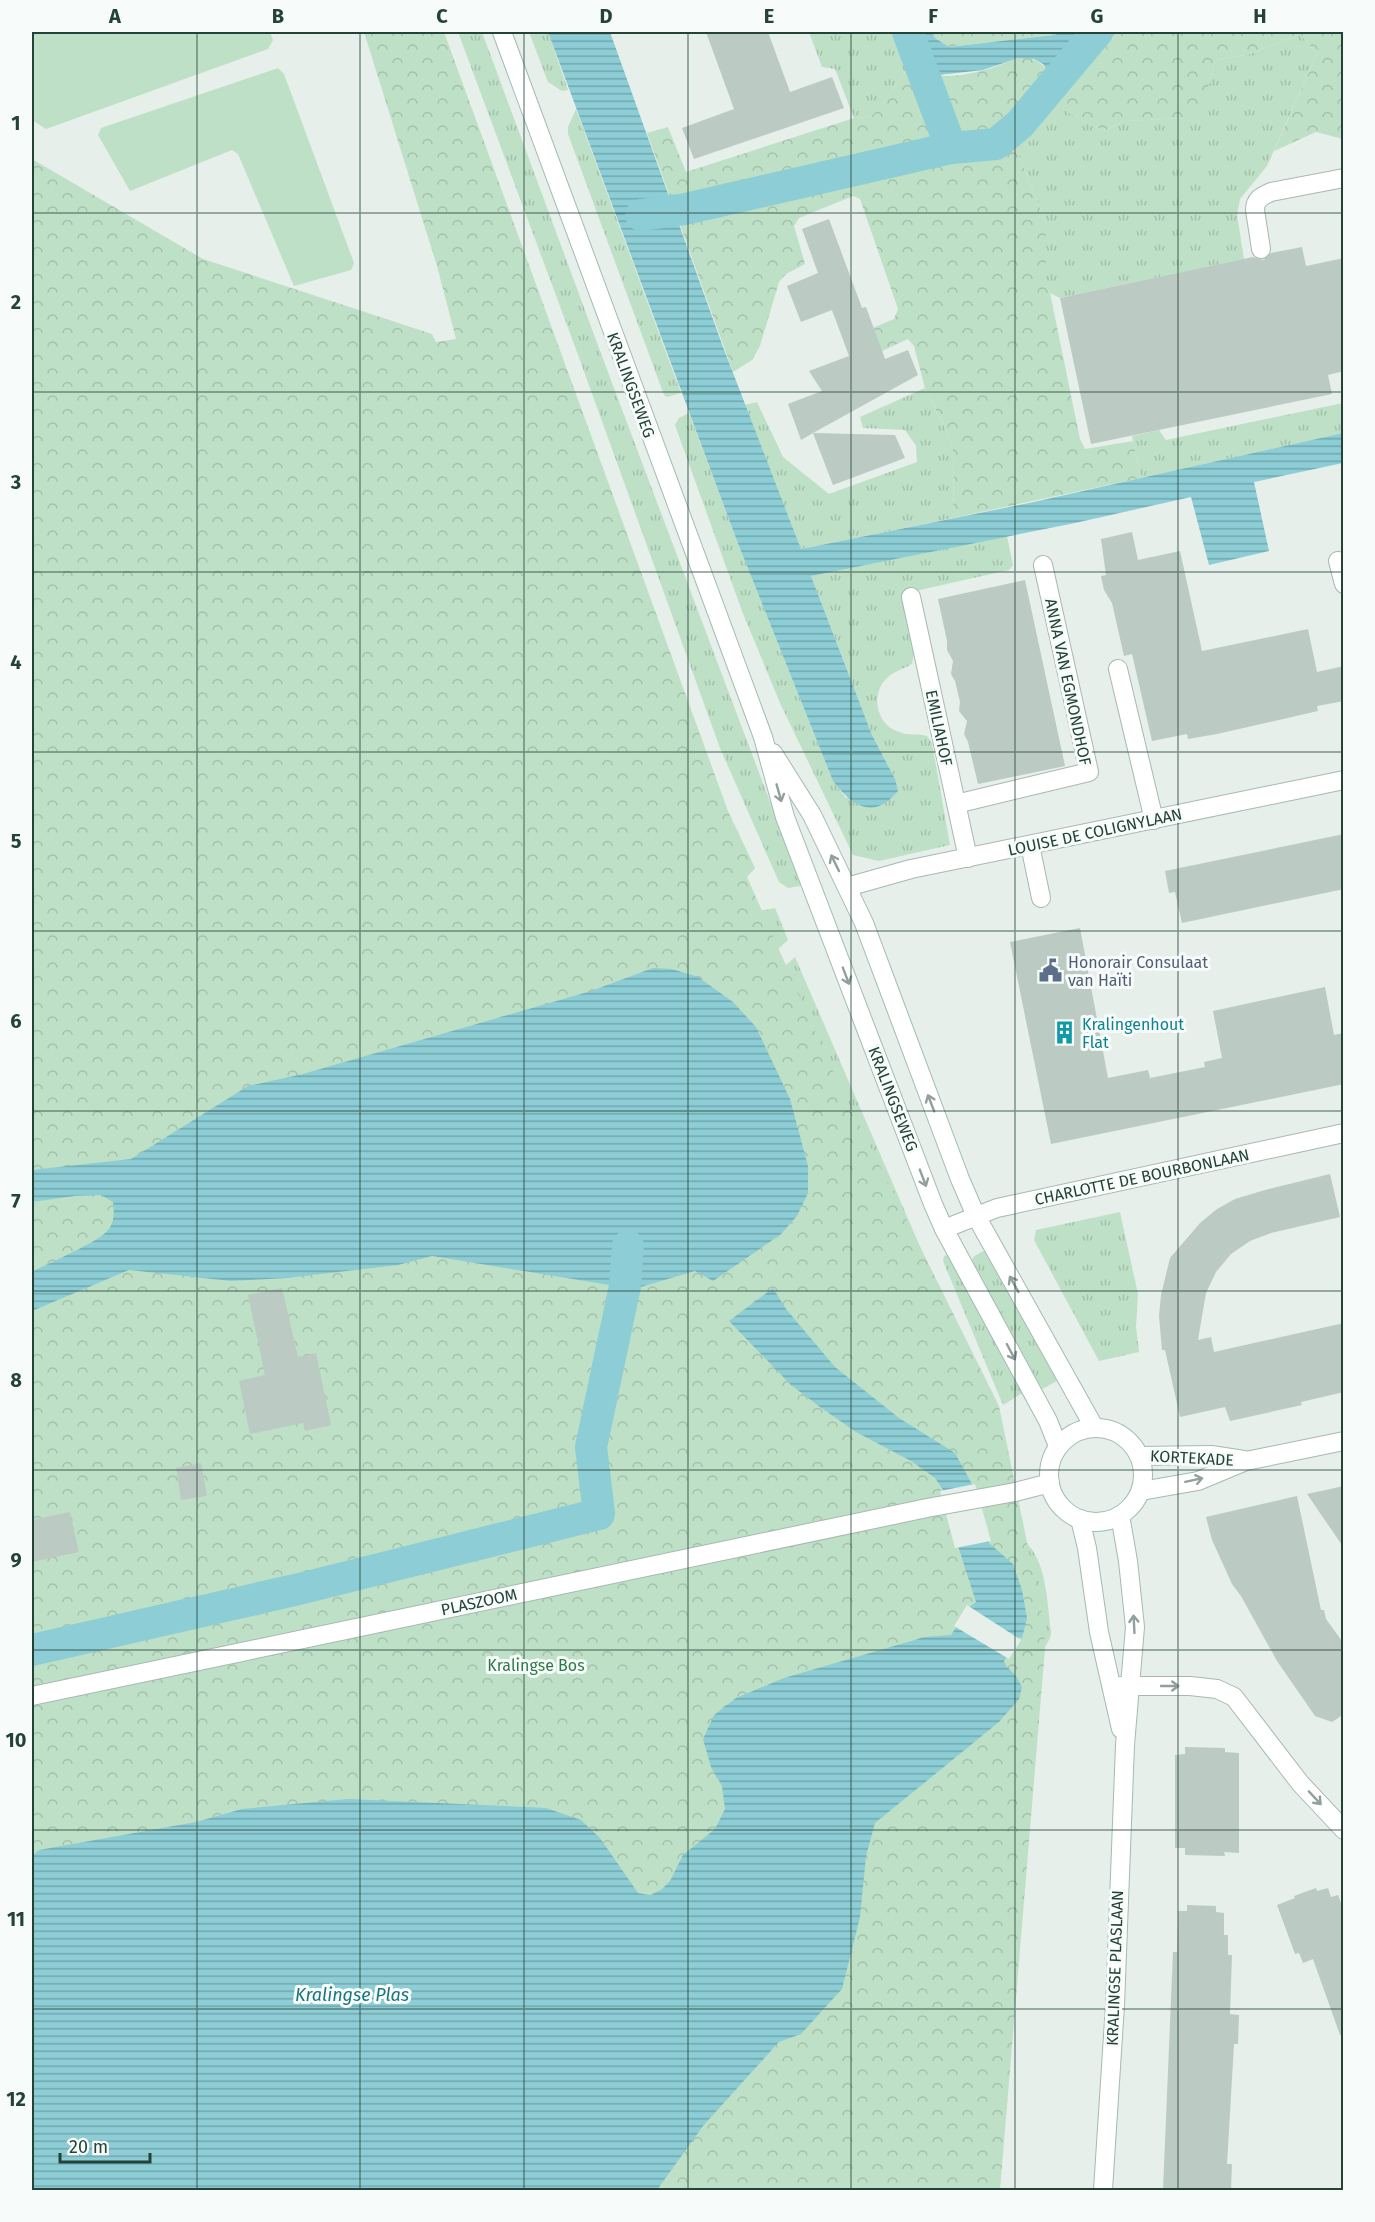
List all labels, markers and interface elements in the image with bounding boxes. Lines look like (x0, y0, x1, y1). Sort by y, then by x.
text: A (108, 4, 122, 28)
text: B (272, 4, 284, 28)
text: C (436, 4, 448, 28)
text: D (599, 4, 613, 28)
text: E (764, 4, 774, 28)
text: F (928, 4, 938, 28)
text: G (1091, 4, 1103, 28)
text: H (1253, 4, 1267, 28)
text: 1 (11, 111, 21, 135)
text: 2 (11, 290, 21, 314)
street label: KRALINGSEWEG (603, 330, 659, 440)
text: 3 (10, 470, 21, 494)
street label: ANNA VAN EGMONDHOF (1041, 597, 1095, 767)
text: 4 (10, 650, 22, 674)
street label: EMILIAHOF (922, 688, 956, 768)
one-way arrow (774, 784, 785, 803)
street label: LOUISE DE COLIGNYLAAN (1006, 804, 1184, 860)
text: 5 (11, 829, 22, 853)
one-way arrow (829, 855, 841, 873)
place label: Honorair Consulaat van Haïti (1068, 953, 1208, 990)
public building icon: Honorair Consulaat van Haïti (1037, 958, 1063, 984)
one-way arrow (842, 966, 853, 985)
text: 6 (10, 1009, 22, 1033)
place label: Kralingenhout Flat (1082, 1015, 1184, 1052)
building icon: Kralingenhout Flat (1051, 1020, 1077, 1046)
street label: KRALINGSEWEG (864, 1044, 922, 1154)
one-way arrow (925, 1094, 936, 1113)
street label: CHARLOTTE DE BOURBONLAAN (1033, 1145, 1251, 1209)
one-way arrow (919, 1168, 930, 1187)
text: 7 (11, 1189, 21, 1213)
one-way arrow (1008, 1276, 1020, 1293)
one-way arrow (1005, 1343, 1017, 1360)
text: 8 (10, 1368, 22, 1392)
street label: KORTEKADE (1150, 1446, 1234, 1470)
one-way arrow (1184, 1474, 1204, 1485)
text: 9 (10, 1548, 22, 1572)
street label: PLASZOOM (439, 1585, 519, 1619)
one-way arrow (1129, 1615, 1140, 1634)
park label: Kralingse Bos (487, 1656, 585, 1675)
one-way arrow (1160, 1680, 1180, 1692)
text: 10 (6, 1728, 26, 1752)
one-way arrow (1307, 1790, 1321, 1805)
street label: KRALINGSE PLASLAAN (1103, 1890, 1127, 2046)
text: 11 (7, 1907, 25, 1931)
water label: Kralingse Plas (295, 1984, 409, 2006)
text: 12 (6, 2087, 26, 2111)
scale bar (60, 2126, 150, 2164)
text: 20 m (69, 2136, 108, 2158)

